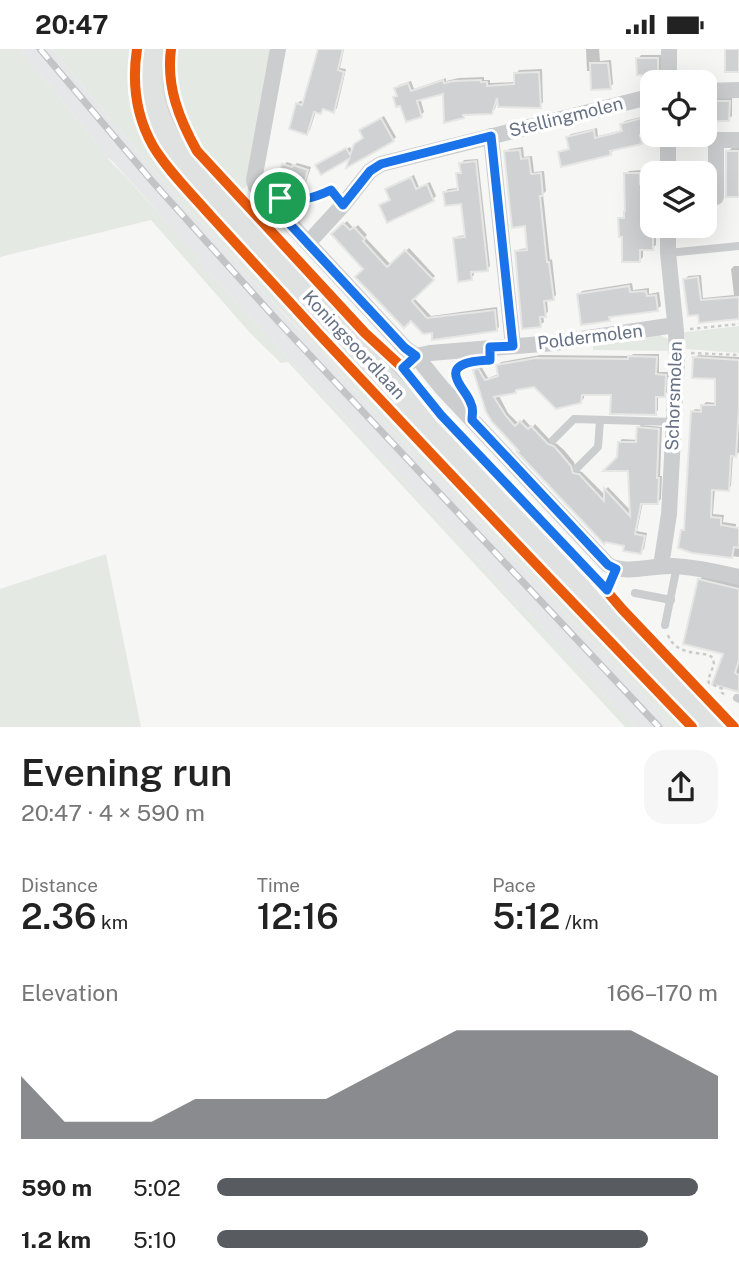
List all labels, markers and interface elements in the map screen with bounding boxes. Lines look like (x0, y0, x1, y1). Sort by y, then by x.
text: 20:47 (35, 9, 109, 40)
map controls (640, 70, 717, 238)
button: locate (640, 70, 717, 147)
street label: Stellingmolen (507, 92, 625, 141)
button: layers (640, 161, 717, 238)
pin (250, 168, 310, 228)
icon: arrive (261, 179, 299, 217)
street label: Koningsoordlaan (299, 286, 410, 403)
street label: Poldermolen (536, 320, 644, 353)
street label: Schorsmolen (661, 341, 686, 451)
text: Evening run (21, 750, 232, 795)
button: share (644, 750, 718, 824)
text: 20:47 · 4 × 590 m (21, 799, 205, 826)
text: Distance (21, 874, 98, 896)
text: Time (257, 874, 300, 896)
text: Pace (492, 874, 536, 896)
text: 2.36 (21, 896, 96, 937)
text: 12:16 (257, 896, 339, 937)
text: 5:12 (492, 896, 560, 937)
text: km (96, 911, 128, 933)
text: /km (560, 911, 599, 933)
text: Elevation (21, 979, 119, 1006)
text: 166–170 m (607, 979, 718, 1006)
text: 590 m (21, 1174, 92, 1201)
text: 5:02 (133, 1174, 181, 1201)
text: 1.2 km (21, 1226, 91, 1253)
text: 5:10 (133, 1226, 176, 1253)

